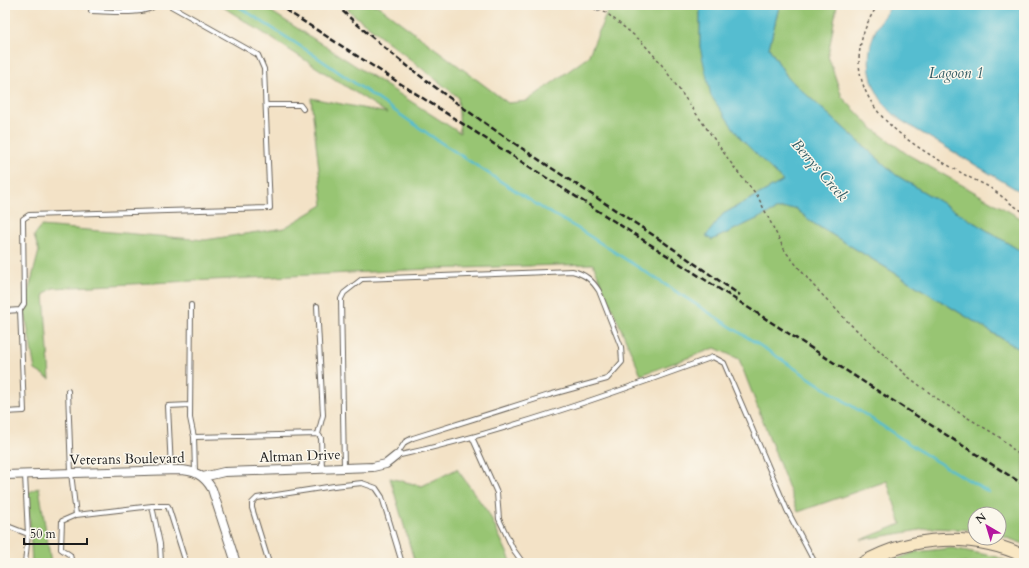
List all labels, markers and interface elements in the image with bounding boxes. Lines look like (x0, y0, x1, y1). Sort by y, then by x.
water label: Lagoon 1 (929, 63, 983, 83)
water label: Berrys Creek (787, 135, 853, 206)
street label: Altman Drive (259, 445, 341, 467)
street label: Veterans Boulevard (69, 448, 185, 470)
north arrow (967, 506, 1007, 546)
text: N (973, 509, 990, 527)
scale bar (24, 520, 87, 546)
text: 50 m (30, 526, 57, 542)

